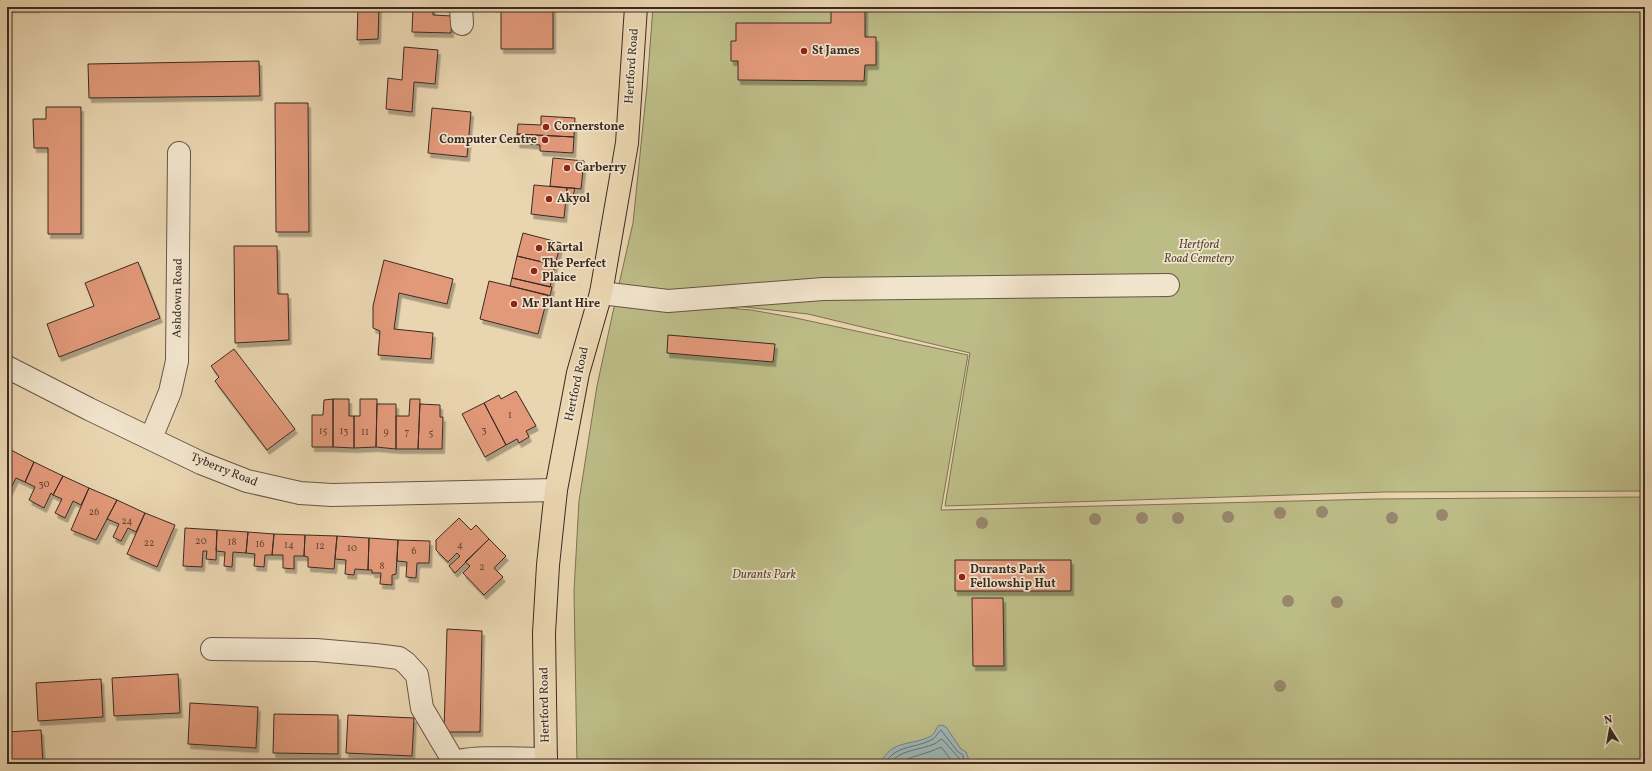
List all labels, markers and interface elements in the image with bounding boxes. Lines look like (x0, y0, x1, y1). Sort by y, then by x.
street label: Hertford Road (621, 27, 643, 104)
place label: St James (812, 43, 860, 59)
marker: St James (799, 46, 809, 56)
place label: Cornerstone (554, 119, 624, 135)
marker: Cornerstone (541, 122, 551, 132)
place label: Computer Centre (439, 132, 537, 148)
marker: Computer Centre (540, 135, 550, 145)
place label: Carberry (575, 160, 627, 176)
marker: Carberry (562, 163, 572, 173)
place label: Akyol (557, 191, 590, 207)
marker: Akyol (544, 194, 554, 204)
park label: Hertford Road Cemetery (1164, 237, 1235, 267)
place label: Kartal (547, 240, 583, 256)
marker: Kartal (534, 243, 544, 253)
place label: The Perfect Plaice (542, 256, 606, 286)
street label: Ashdown Road (169, 258, 187, 338)
marker: The Perfect Plaice (529, 266, 539, 276)
place label: Mr Plant Hire (522, 296, 600, 312)
marker: Mr Plant Hire (509, 299, 519, 309)
street label: Hertford Road (561, 345, 593, 423)
house number: 1 (508, 408, 512, 422)
house number: 3 (481, 423, 487, 437)
house number: 15 (319, 424, 328, 438)
house number: 13 (339, 424, 349, 438)
house number: 11 (361, 425, 369, 439)
house number: 9 (383, 425, 389, 439)
house number: 7 (405, 425, 410, 439)
house number: 5 (429, 426, 434, 440)
street label: Tyberry Road (188, 449, 260, 491)
house number: 30 (39, 477, 49, 491)
house number: 26 (89, 505, 99, 519)
house number: 24 (121, 514, 133, 528)
house number: 20 (195, 534, 207, 548)
house number: 18 (228, 535, 236, 549)
house number: 22 (144, 536, 154, 550)
house number: 16 (256, 537, 264, 551)
house number: 14 (284, 538, 294, 552)
house number: 4 (457, 538, 463, 552)
house number: 12 (315, 539, 325, 553)
house number: 10 (347, 541, 357, 555)
house number: 6 (411, 544, 417, 558)
house number: 8 (379, 559, 385, 573)
house number: 2 (479, 560, 485, 574)
place label: Durants Park Fellowship Hut (970, 562, 1056, 592)
park label: Durants Park (732, 567, 796, 583)
marker: Durants Park Fellowship Hut (957, 572, 967, 582)
street label: Hertford Road (536, 667, 554, 743)
north arrow (1590, 709, 1630, 749)
text: N (1603, 713, 1614, 729)

